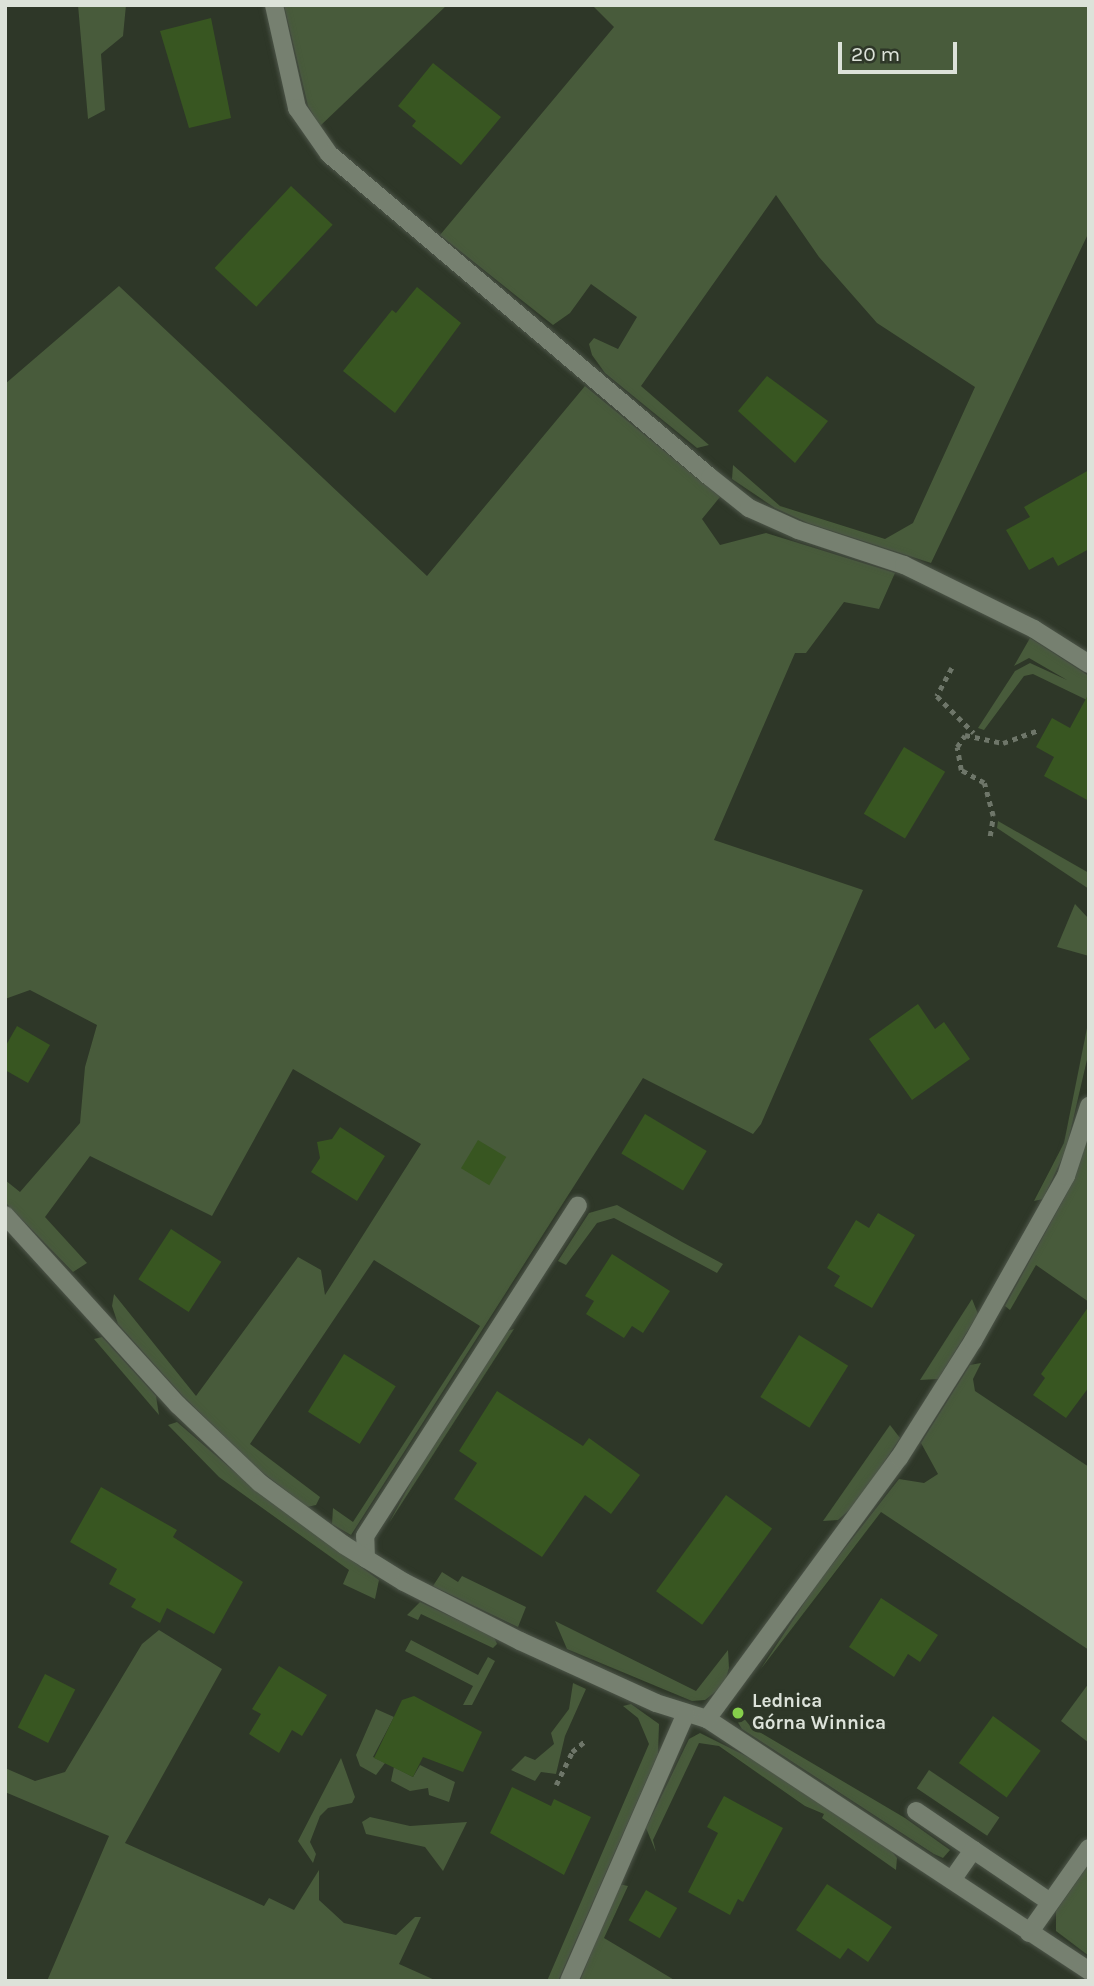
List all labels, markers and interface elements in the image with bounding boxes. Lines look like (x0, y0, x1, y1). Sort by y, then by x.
scale bar (842, 28, 961, 72)
text: 20 m (851, 42, 900, 66)
place label: Lednica Górna Winnica (752, 1691, 886, 1735)
marker: Lednica Górna Winnica (730, 1705, 746, 1721)

